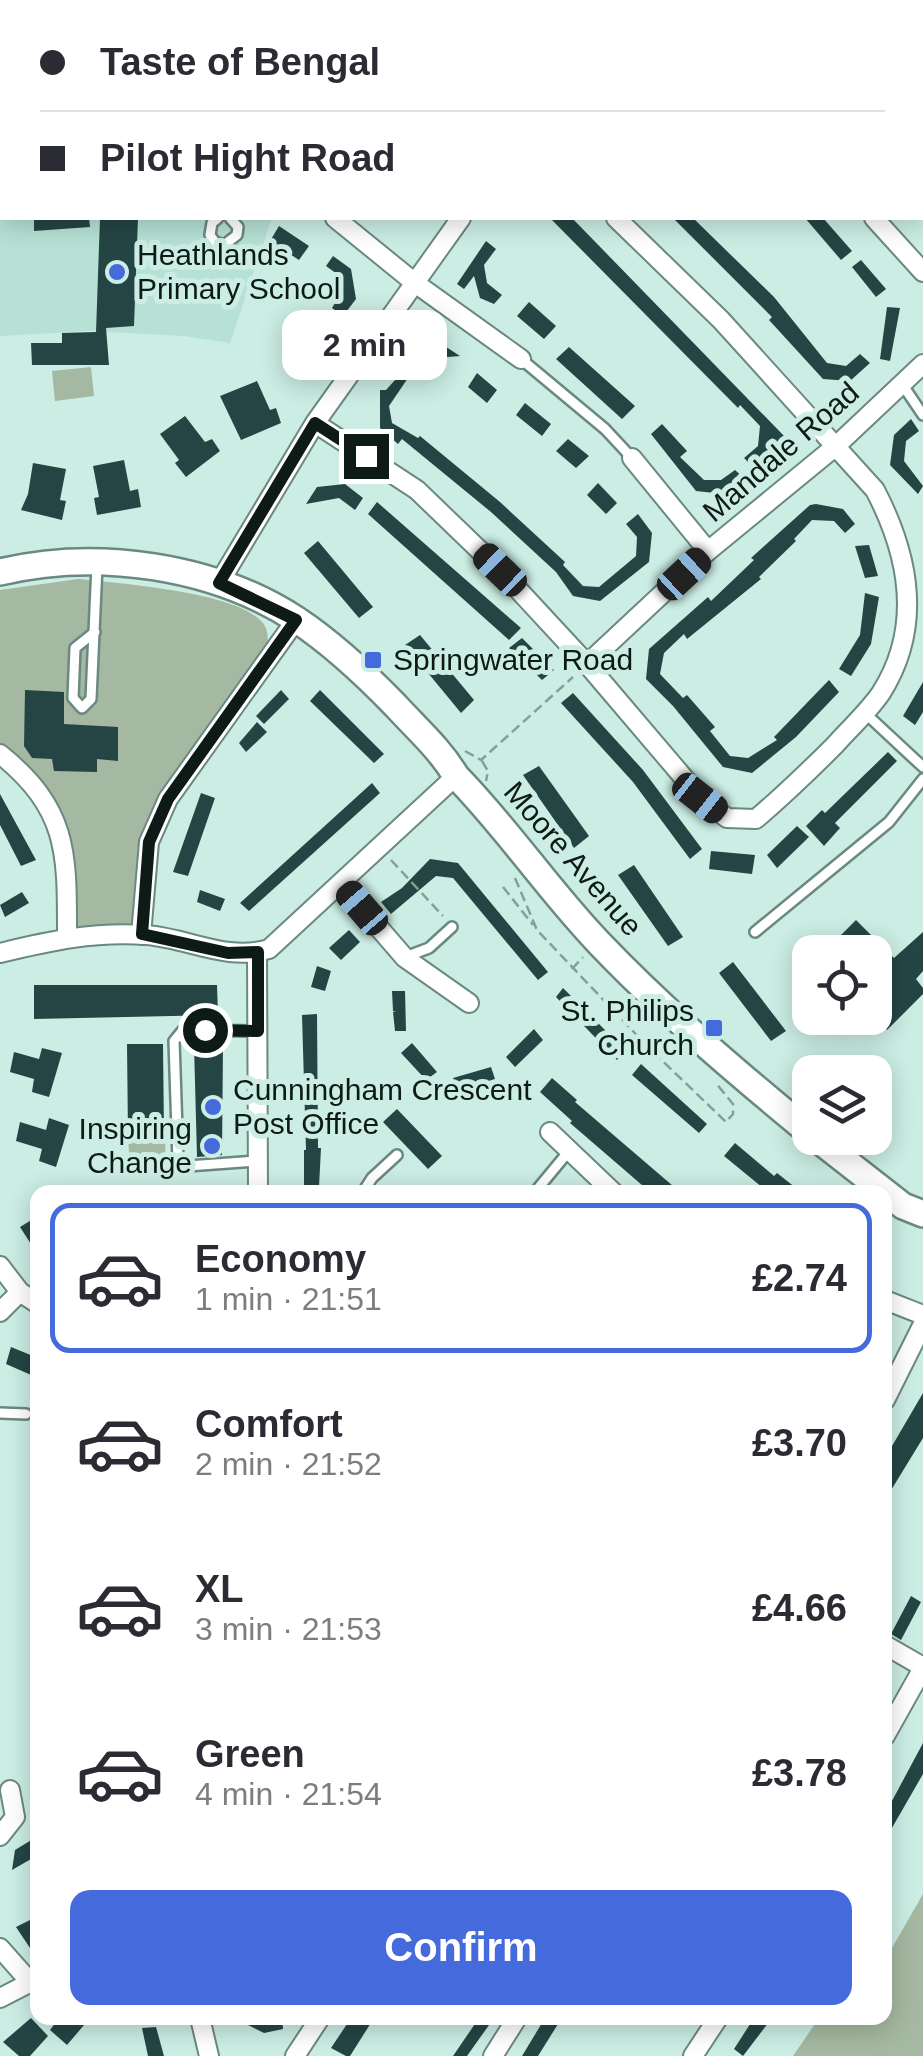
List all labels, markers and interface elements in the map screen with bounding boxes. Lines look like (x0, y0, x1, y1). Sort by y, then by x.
text: Taste of Bengal (100, 41, 380, 83)
text: Pilot Hight Road (100, 137, 396, 179)
place label: Heathlands Primary School (137, 238, 340, 305)
marker: Heathlands Primary School (106, 261, 128, 283)
callout: 2 min (284, 311, 448, 381)
text: 2 min (323, 327, 406, 363)
street label: Mandale Road (696, 375, 865, 528)
route end (344, 434, 389, 479)
car (468, 538, 532, 602)
car (652, 543, 716, 605)
place label: Springwater Road (393, 643, 633, 676)
marker: Springwater Road (362, 649, 384, 671)
car (667, 768, 733, 828)
street label: Moore Avenue (498, 775, 649, 942)
car (331, 876, 393, 940)
map controls (792, 935, 892, 1155)
button: locate (792, 935, 892, 1035)
place label: St. Philips Church (561, 994, 694, 1061)
route start (183, 1008, 228, 1053)
marker: St. Philips Church (703, 1017, 725, 1039)
button: layers (792, 1055, 892, 1155)
place label: Cunningham Crescent Post Office (233, 1073, 532, 1140)
marker: Cunningham Crescent Post Office (202, 1096, 224, 1118)
place label: Inspiring Change (79, 1112, 192, 1179)
marker: Inspiring Change (201, 1135, 223, 1157)
icon: car (75, 1233, 165, 1323)
text: Economy (195, 1238, 366, 1280)
text: £2.74 (752, 1257, 847, 1299)
text: 1 min · 21:51 (195, 1281, 382, 1317)
icon: car (75, 1398, 165, 1488)
text: Comfort (195, 1403, 343, 1445)
text: £3.70 (752, 1422, 847, 1464)
text: 2 min · 21:52 (195, 1446, 382, 1482)
icon: car (75, 1563, 165, 1653)
text: XL (195, 1568, 244, 1610)
text: £4.66 (752, 1587, 847, 1629)
text: 3 min · 21:53 (195, 1611, 382, 1647)
icon: car (75, 1728, 165, 1818)
text: Green (195, 1733, 305, 1775)
text: £3.78 (752, 1752, 847, 1794)
text: 4 min · 21:54 (195, 1776, 382, 1812)
button: Confirm (70, 1890, 852, 2005)

